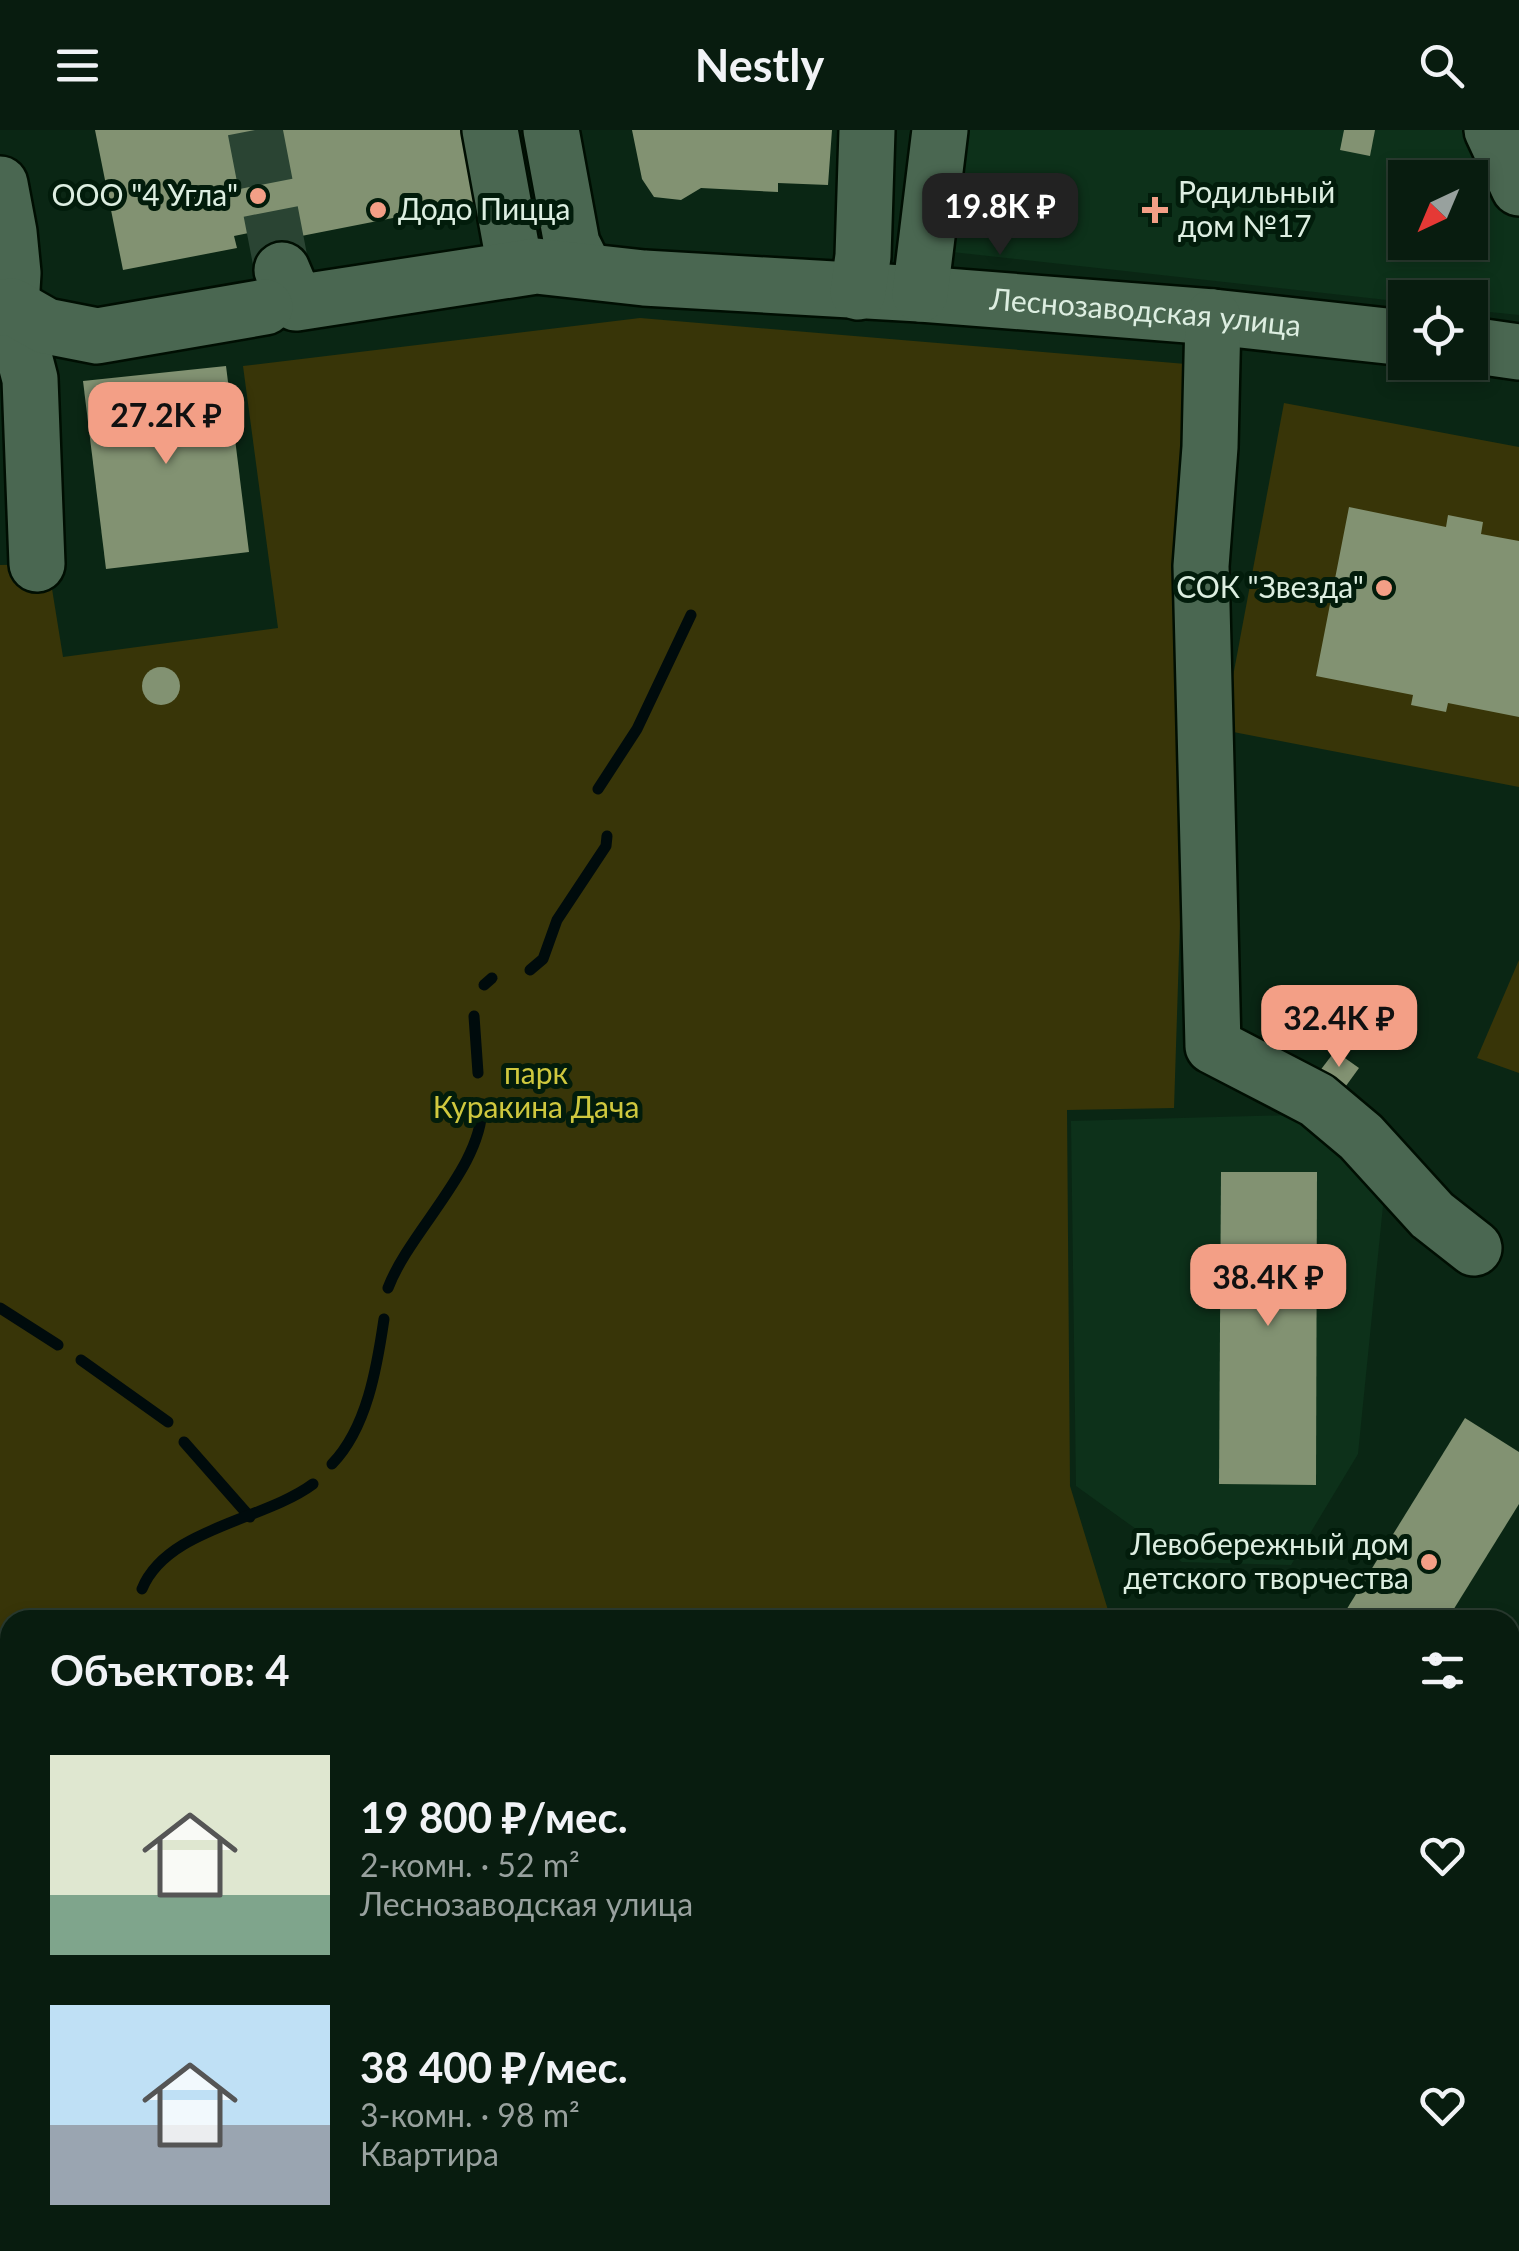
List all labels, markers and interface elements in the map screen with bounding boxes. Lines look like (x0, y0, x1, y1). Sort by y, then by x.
icon: menu (50, 38, 105, 93)
text: Nestly (695, 38, 824, 92)
icon: search (1414, 38, 1469, 93)
north arrow (1388, 160, 1488, 260)
map controls (1388, 160, 1488, 380)
pin: 19.8K ₽ (908, 173, 1092, 258)
place label: Родильный дом №17 (1178, 173, 1335, 243)
place label: ООО "4 Угла" (52, 176, 238, 212)
marker: ООО "4 Угла" (247, 185, 269, 207)
text: 19.8K ₽ (944, 186, 1056, 225)
place label: Додо Пицца (398, 190, 570, 226)
marker: Родильный дом №17 (1142, 197, 1168, 223)
marker: Додо Пицца (367, 199, 389, 221)
street label: Леснозаводская улица (988, 279, 1303, 343)
button: locate (1388, 280, 1488, 380)
pin: 27.2K ₽ (74, 382, 258, 467)
text: 27.2K ₽ (110, 395, 222, 434)
place label: СОК "Звезда" (1176, 568, 1364, 604)
marker: СОК "Звезда" (1373, 577, 1395, 599)
pin: 32.4K ₽ (1247, 985, 1431, 1070)
text: 32.4K ₽ (1283, 998, 1395, 1037)
park label: парк Куракина Дача (433, 1054, 639, 1124)
pin: 38.4K ₽ (1176, 1244, 1360, 1329)
text: 38.4K ₽ (1212, 1257, 1324, 1296)
place label: Левобережный дом детского творчества (1123, 1525, 1409, 1595)
marker: Левобережный дом детского творчества (1418, 1551, 1440, 1573)
icon: filters (1415, 1643, 1470, 1698)
text: Объектов: 4 (50, 1645, 290, 1695)
text: 19 800 ₽/мес. (360, 1792, 628, 1842)
icon: home (130, 1795, 250, 1915)
icon: heart (1415, 1828, 1470, 1883)
text: 2-комн. · 52 m² (360, 1845, 580, 1884)
text: Леснозаводская улица (360, 1884, 693, 1923)
text: 38 400 ₽/мес. (360, 2042, 628, 2092)
icon: home (130, 2045, 250, 2165)
icon: heart (1415, 2078, 1470, 2133)
text: 3-комн. · 98 m² (360, 2095, 580, 2134)
text: Квартира (360, 2134, 499, 2173)

